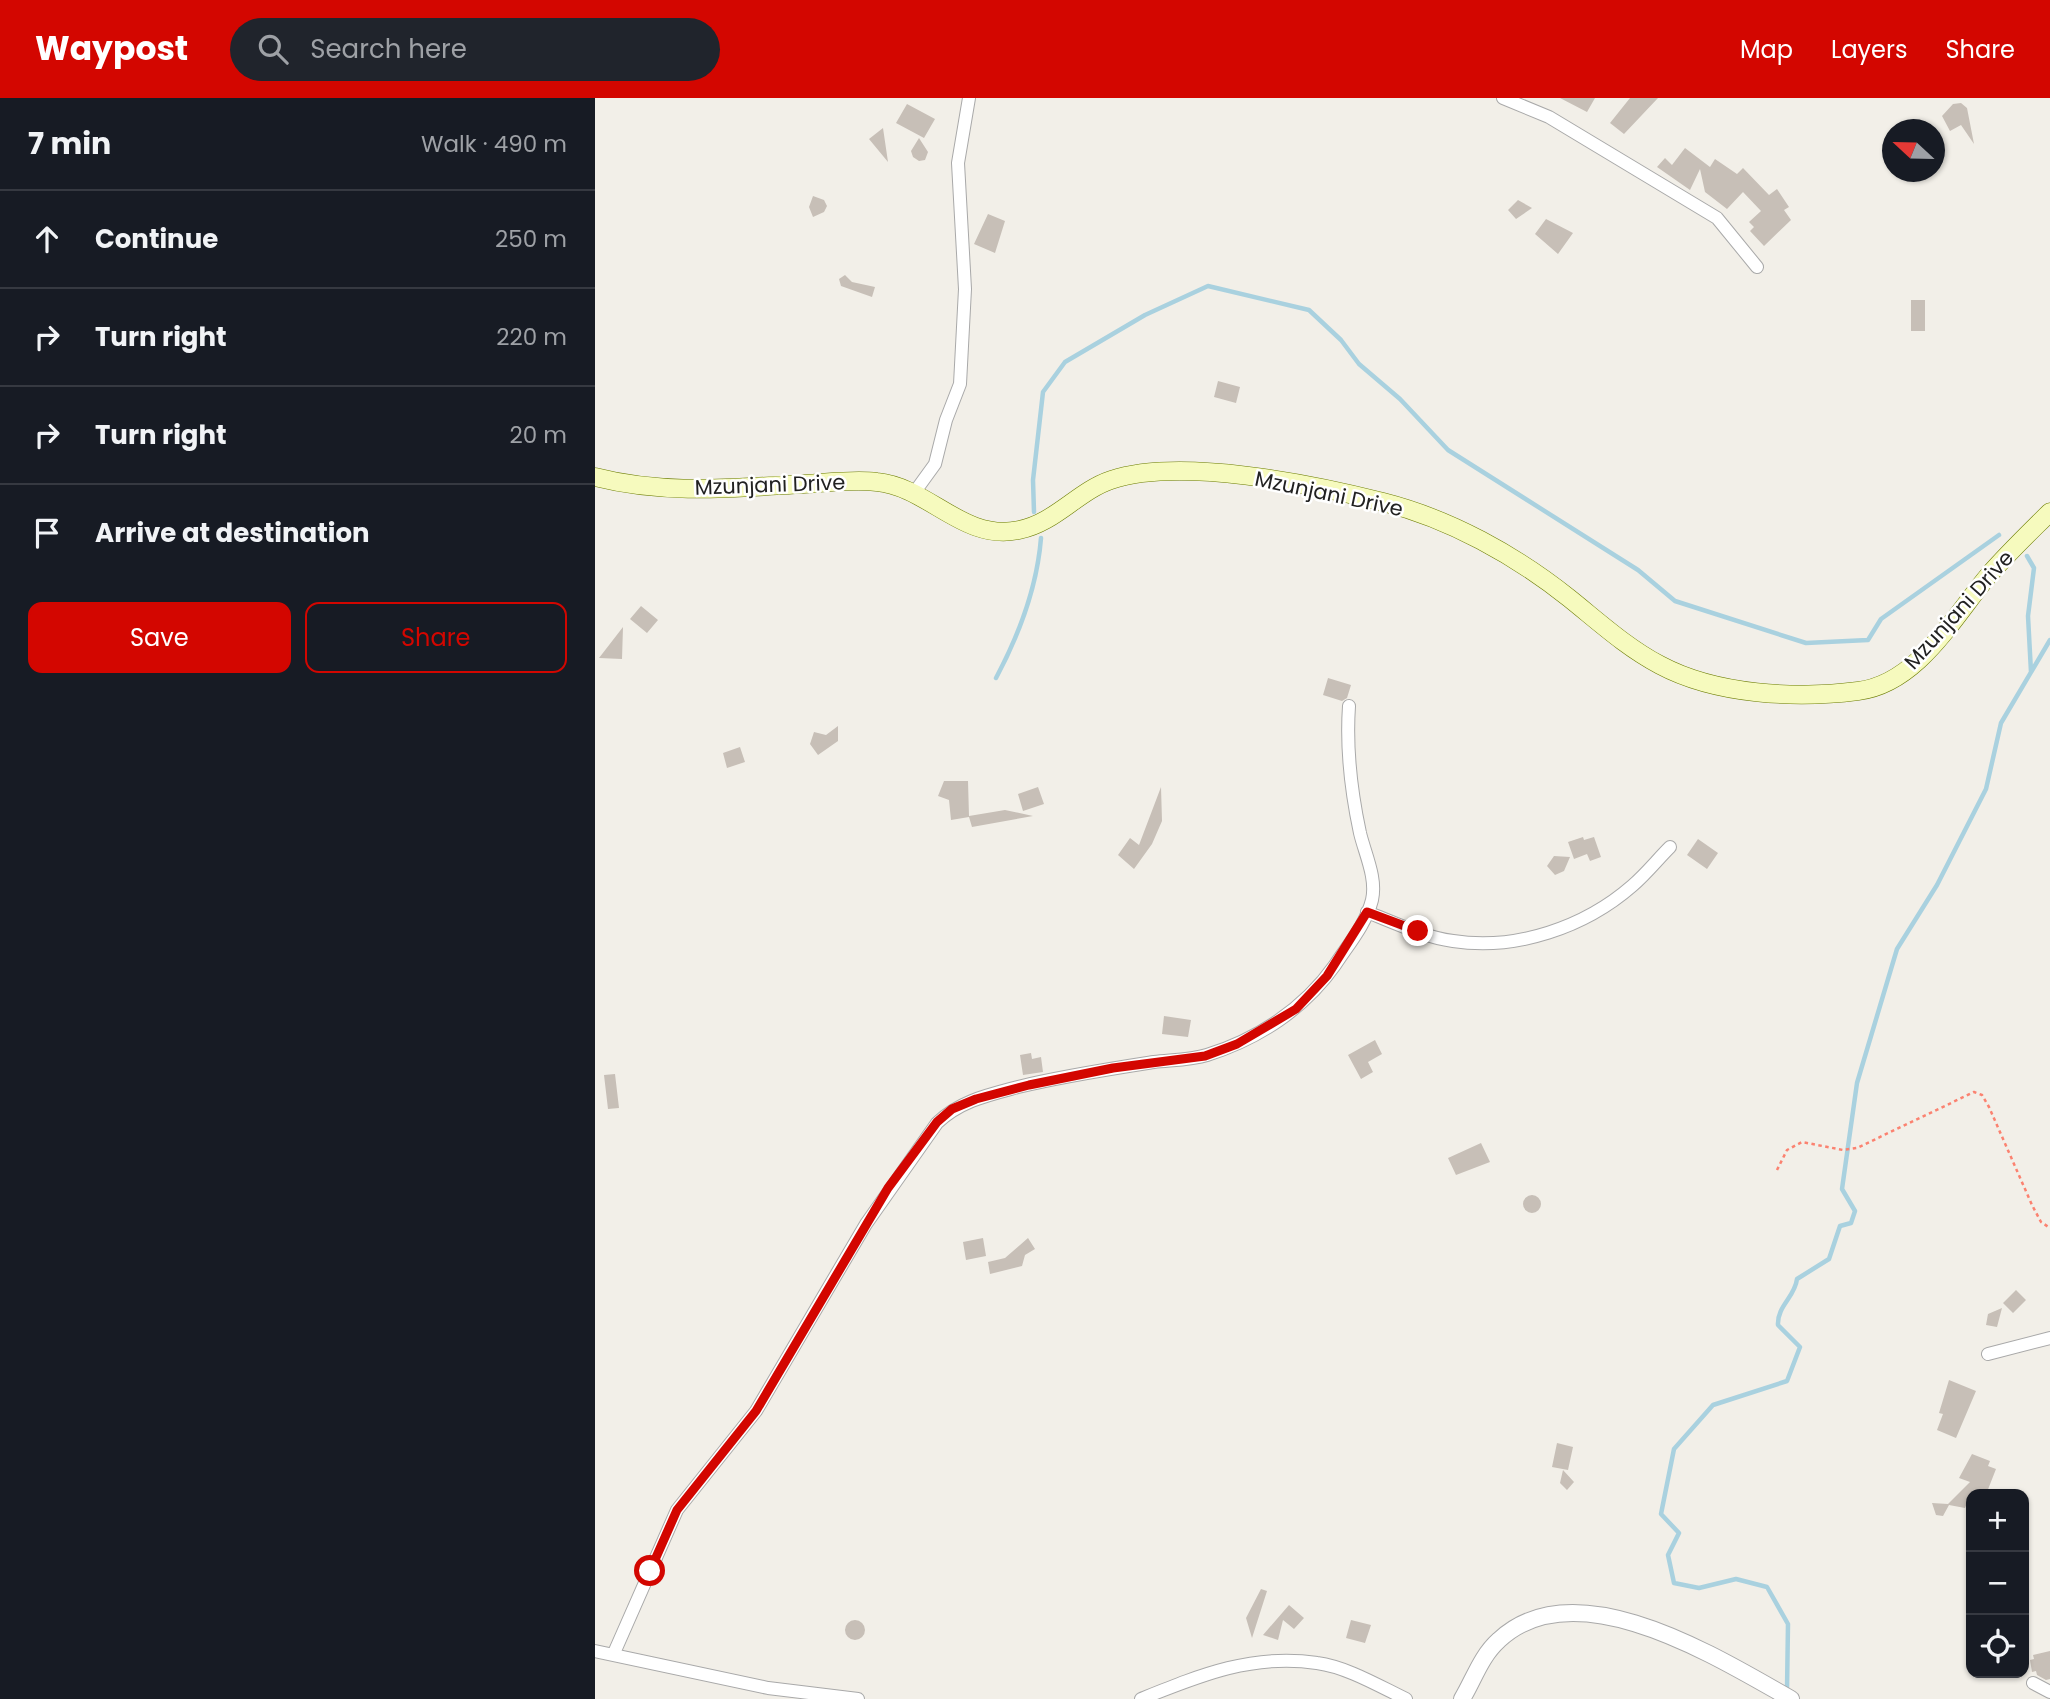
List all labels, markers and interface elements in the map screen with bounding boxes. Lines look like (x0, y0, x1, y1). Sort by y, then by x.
search box (230, 18, 720, 81)
text: Waypost (35, 25, 188, 72)
icon: search (254, 30, 292, 68)
text: Search here (310, 31, 467, 67)
text: Map (1740, 33, 1793, 66)
text: Layers (1831, 33, 1907, 66)
text: Share (1945, 33, 2015, 66)
north arrow (1882, 119, 1945, 182)
text: 7 min (28, 122, 111, 165)
text: Walk · 490 m (421, 128, 567, 160)
icon: ahead (28, 220, 66, 258)
text: Continue (95, 221, 218, 257)
text: 250 m (495, 223, 567, 255)
icon: right (28, 318, 66, 356)
text: Turn right (95, 319, 227, 355)
text: 220 m (496, 321, 567, 353)
icon: right (28, 416, 66, 454)
text: Turn right (95, 417, 227, 453)
text: 20 m (509, 419, 567, 451)
street label: Mzunjani Drive (1252, 464, 1406, 523)
street label: Mzunjani Drive (694, 467, 846, 502)
icon: arrive (28, 514, 66, 552)
text: Arrive at destination (95, 515, 370, 551)
street label: Mzunjani Drive (1897, 544, 2020, 675)
button: Save (28, 602, 291, 673)
button: Share (305, 602, 567, 673)
route end (1402, 915, 1433, 946)
map controls (1966, 1489, 2029, 1678)
button: + (1966, 1489, 2029, 1552)
button: − (1966, 1552, 2029, 1615)
route start (634, 1555, 665, 1586)
button: locate (1966, 1615, 2029, 1678)

